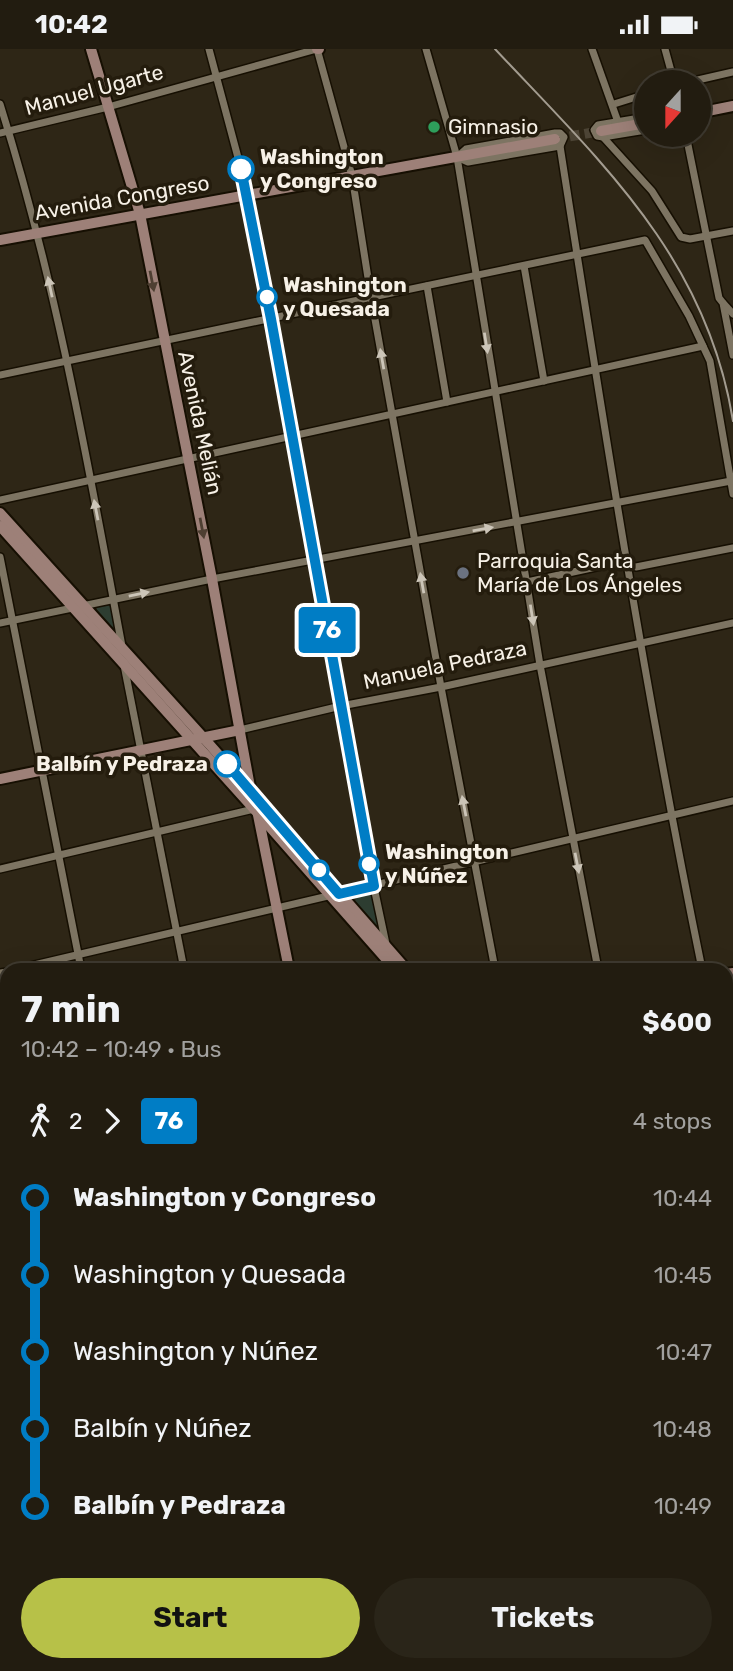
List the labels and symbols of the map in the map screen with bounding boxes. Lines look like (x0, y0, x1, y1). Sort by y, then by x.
street label: Manuel Ugarte (22, 59, 166, 120)
north arrow (634, 70, 710, 147)
place label: Gimnasio (448, 114, 538, 139)
marker: Gimnasio (426, 119, 442, 135)
place label: Washington y Congreso (260, 144, 384, 193)
marker: Washington y Congreso (228, 156, 254, 182)
street label: Avenida Congreso (33, 170, 211, 225)
one-way arrow (147, 270, 158, 292)
place label: Washington y Quesada (283, 272, 407, 321)
one-way arrow (44, 276, 55, 298)
marker: Washington y Quesada (257, 287, 277, 307)
one-way arrow (481, 332, 492, 354)
one-way arrow (376, 348, 387, 370)
street label: Avenida Melián (173, 349, 228, 497)
one-way arrow (90, 499, 101, 521)
one-way arrow (197, 517, 208, 539)
one-way arrow (472, 523, 494, 534)
place label: Parroquia Santa María de Los Ángeles (477, 548, 682, 597)
marker: Parroquia Santa María de Los Ángeles (455, 565, 471, 581)
one-way arrow (416, 572, 427, 594)
one-way arrow (128, 588, 150, 599)
one-way arrow (527, 604, 538, 626)
line badge: 76 (296, 607, 358, 653)
street label: Manuela Pedraza (361, 635, 529, 694)
place label: Balbín y Pedraza (36, 751, 208, 776)
marker: Balbín y Pedraza (214, 751, 240, 777)
one-way arrow (458, 795, 469, 817)
place label: Washington y Núñez (385, 839, 509, 888)
one-way arrow (572, 852, 583, 874)
marker: Washington y Núñez (359, 854, 379, 874)
unlabelled marker (309, 860, 329, 880)

